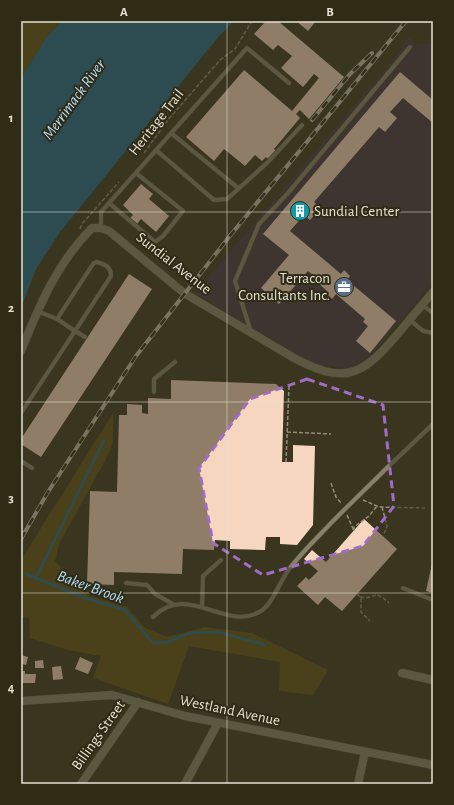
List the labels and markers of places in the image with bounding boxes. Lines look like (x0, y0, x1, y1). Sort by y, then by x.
building icon: Sundial Center (289, 200, 311, 222)
place label: Sundial Center (314, 204, 399, 219)
place label: Terracon Consultants Inc. (238, 271, 330, 303)
office icon: Terracon Consultants Inc. (333, 276, 355, 298)

